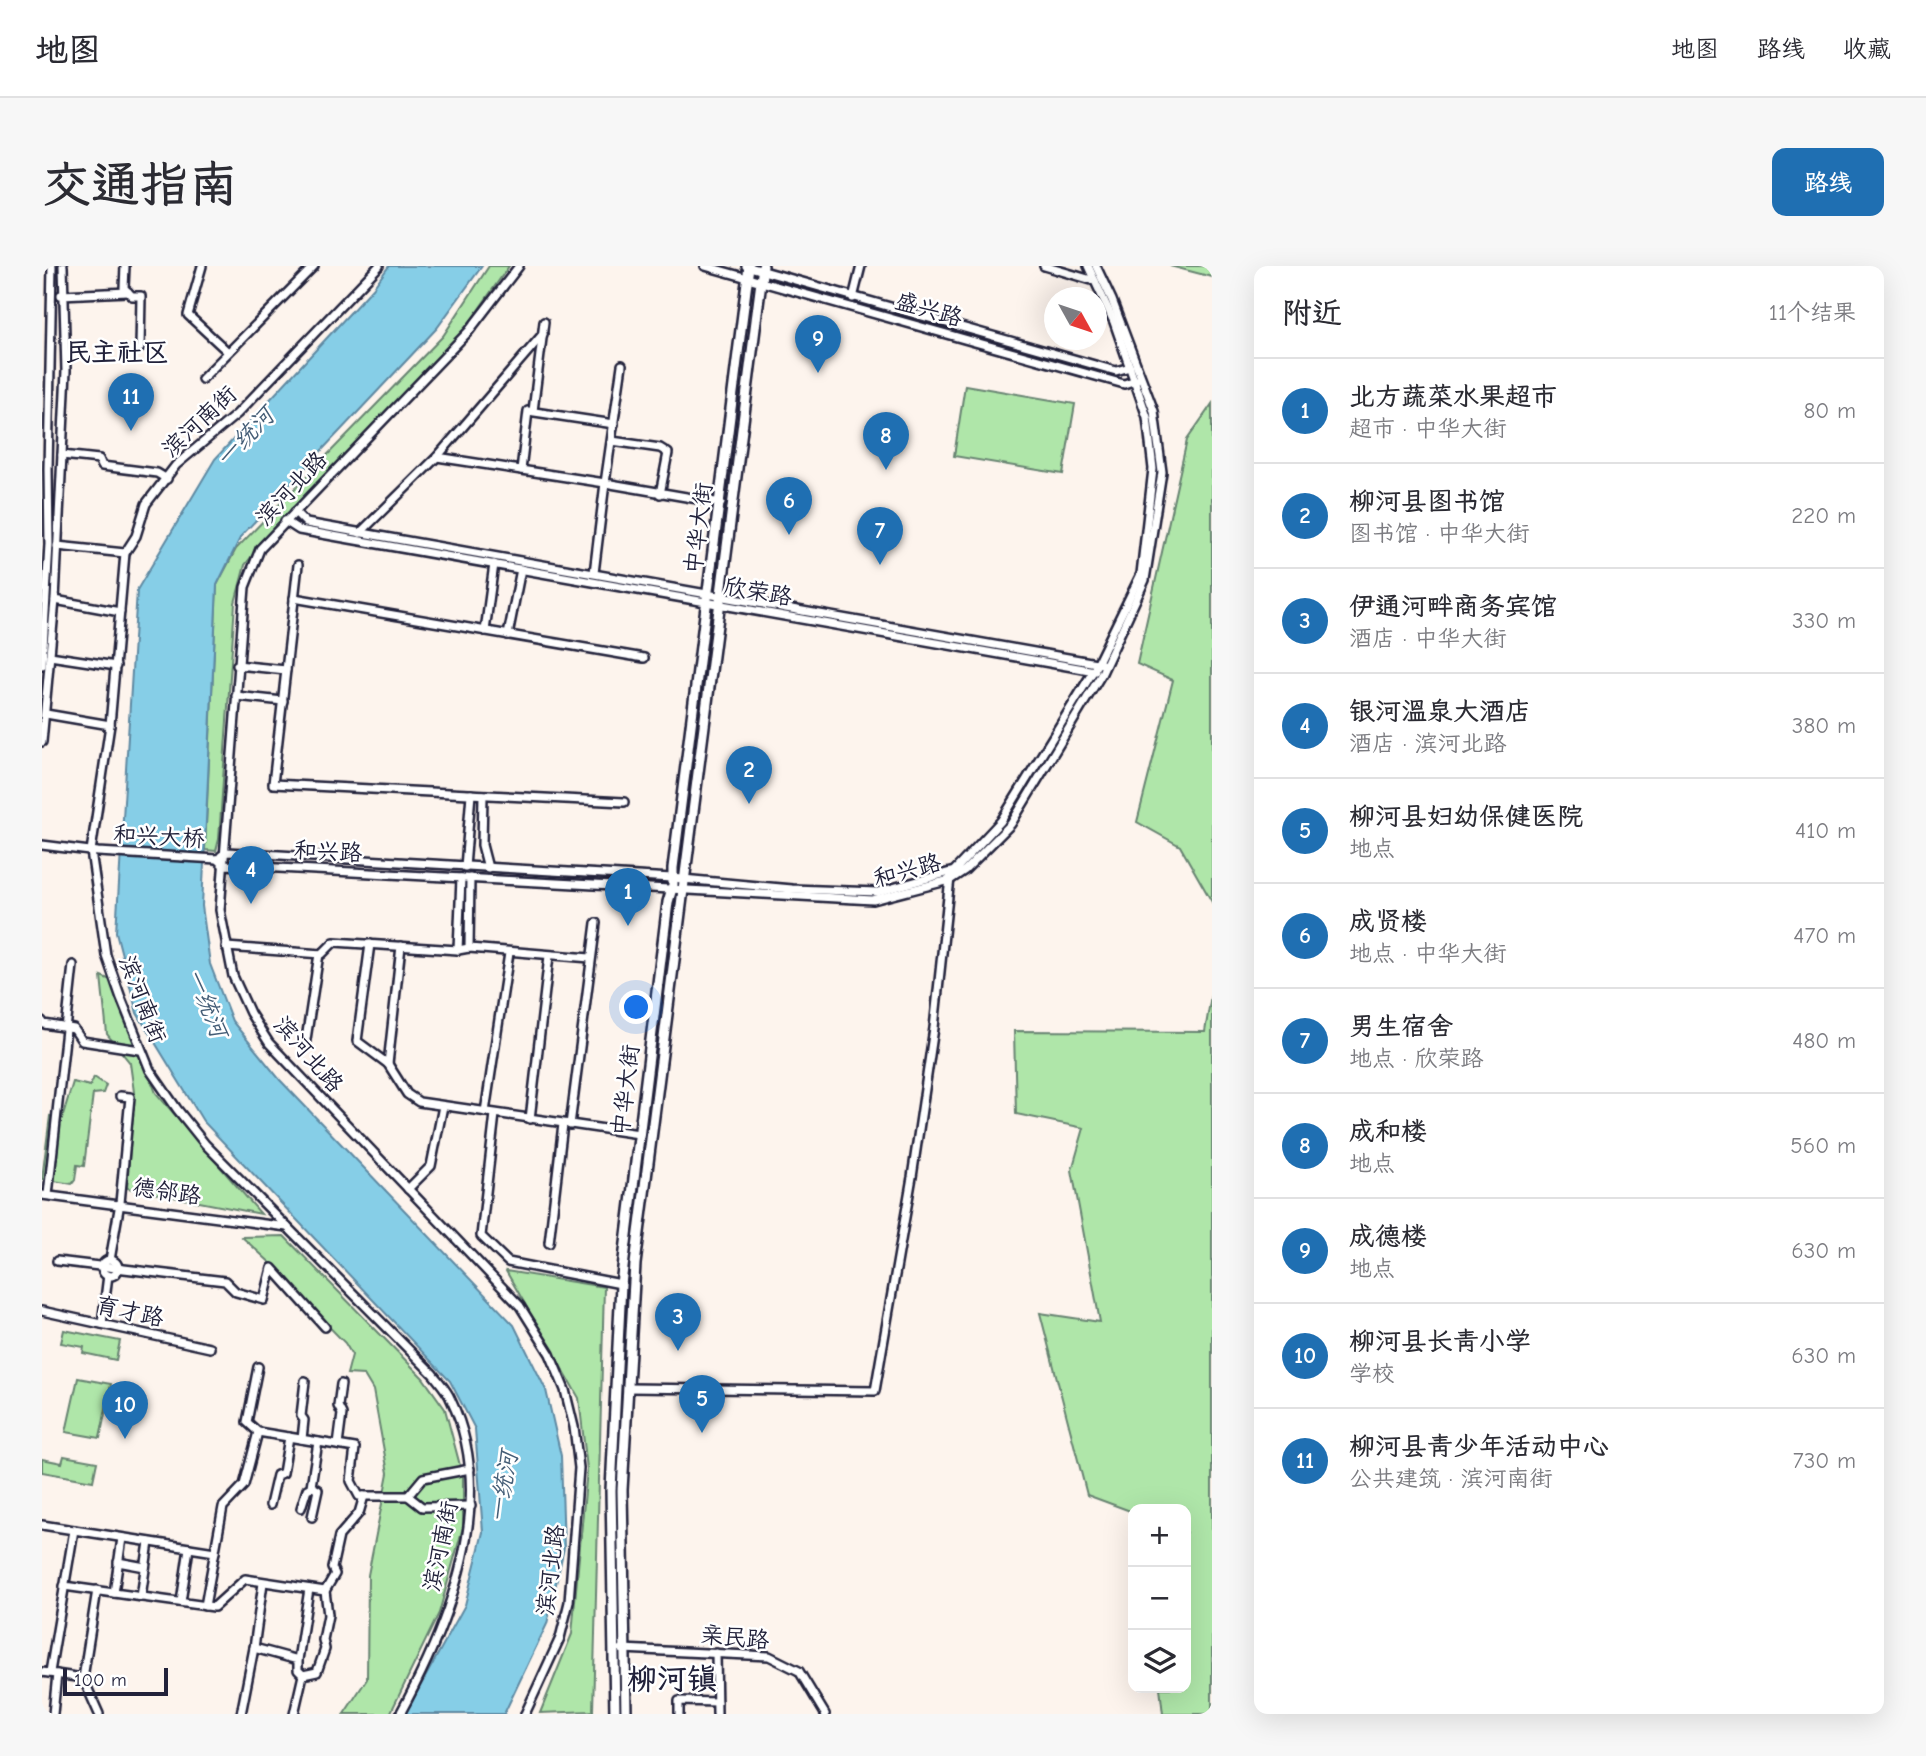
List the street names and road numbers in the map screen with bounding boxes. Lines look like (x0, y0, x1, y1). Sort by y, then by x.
street label: 盛兴路 (892, 287, 966, 332)
street label: 滨河南街 (156, 380, 242, 463)
street label: 滨河北路 (250, 445, 333, 531)
street label: 中华大街 (679, 481, 718, 575)
street label: 欣荣路 (722, 572, 794, 611)
street label: 和兴大桥 (112, 821, 206, 852)
street label: 和兴路 (293, 836, 363, 867)
street label: 和兴路 (870, 849, 944, 892)
street label: 滨河南街 (113, 951, 172, 1047)
street label: 滨河北路 (268, 1011, 349, 1098)
street label: 中华大街 (606, 1043, 645, 1137)
street label: 德邻路 (131, 1173, 203, 1210)
street label: 育才路 (93, 1291, 166, 1332)
street label: 滨河南街 (418, 1498, 463, 1594)
street label: 滨河北路 (531, 1523, 570, 1617)
street label: 亲民路 (699, 1621, 771, 1654)

